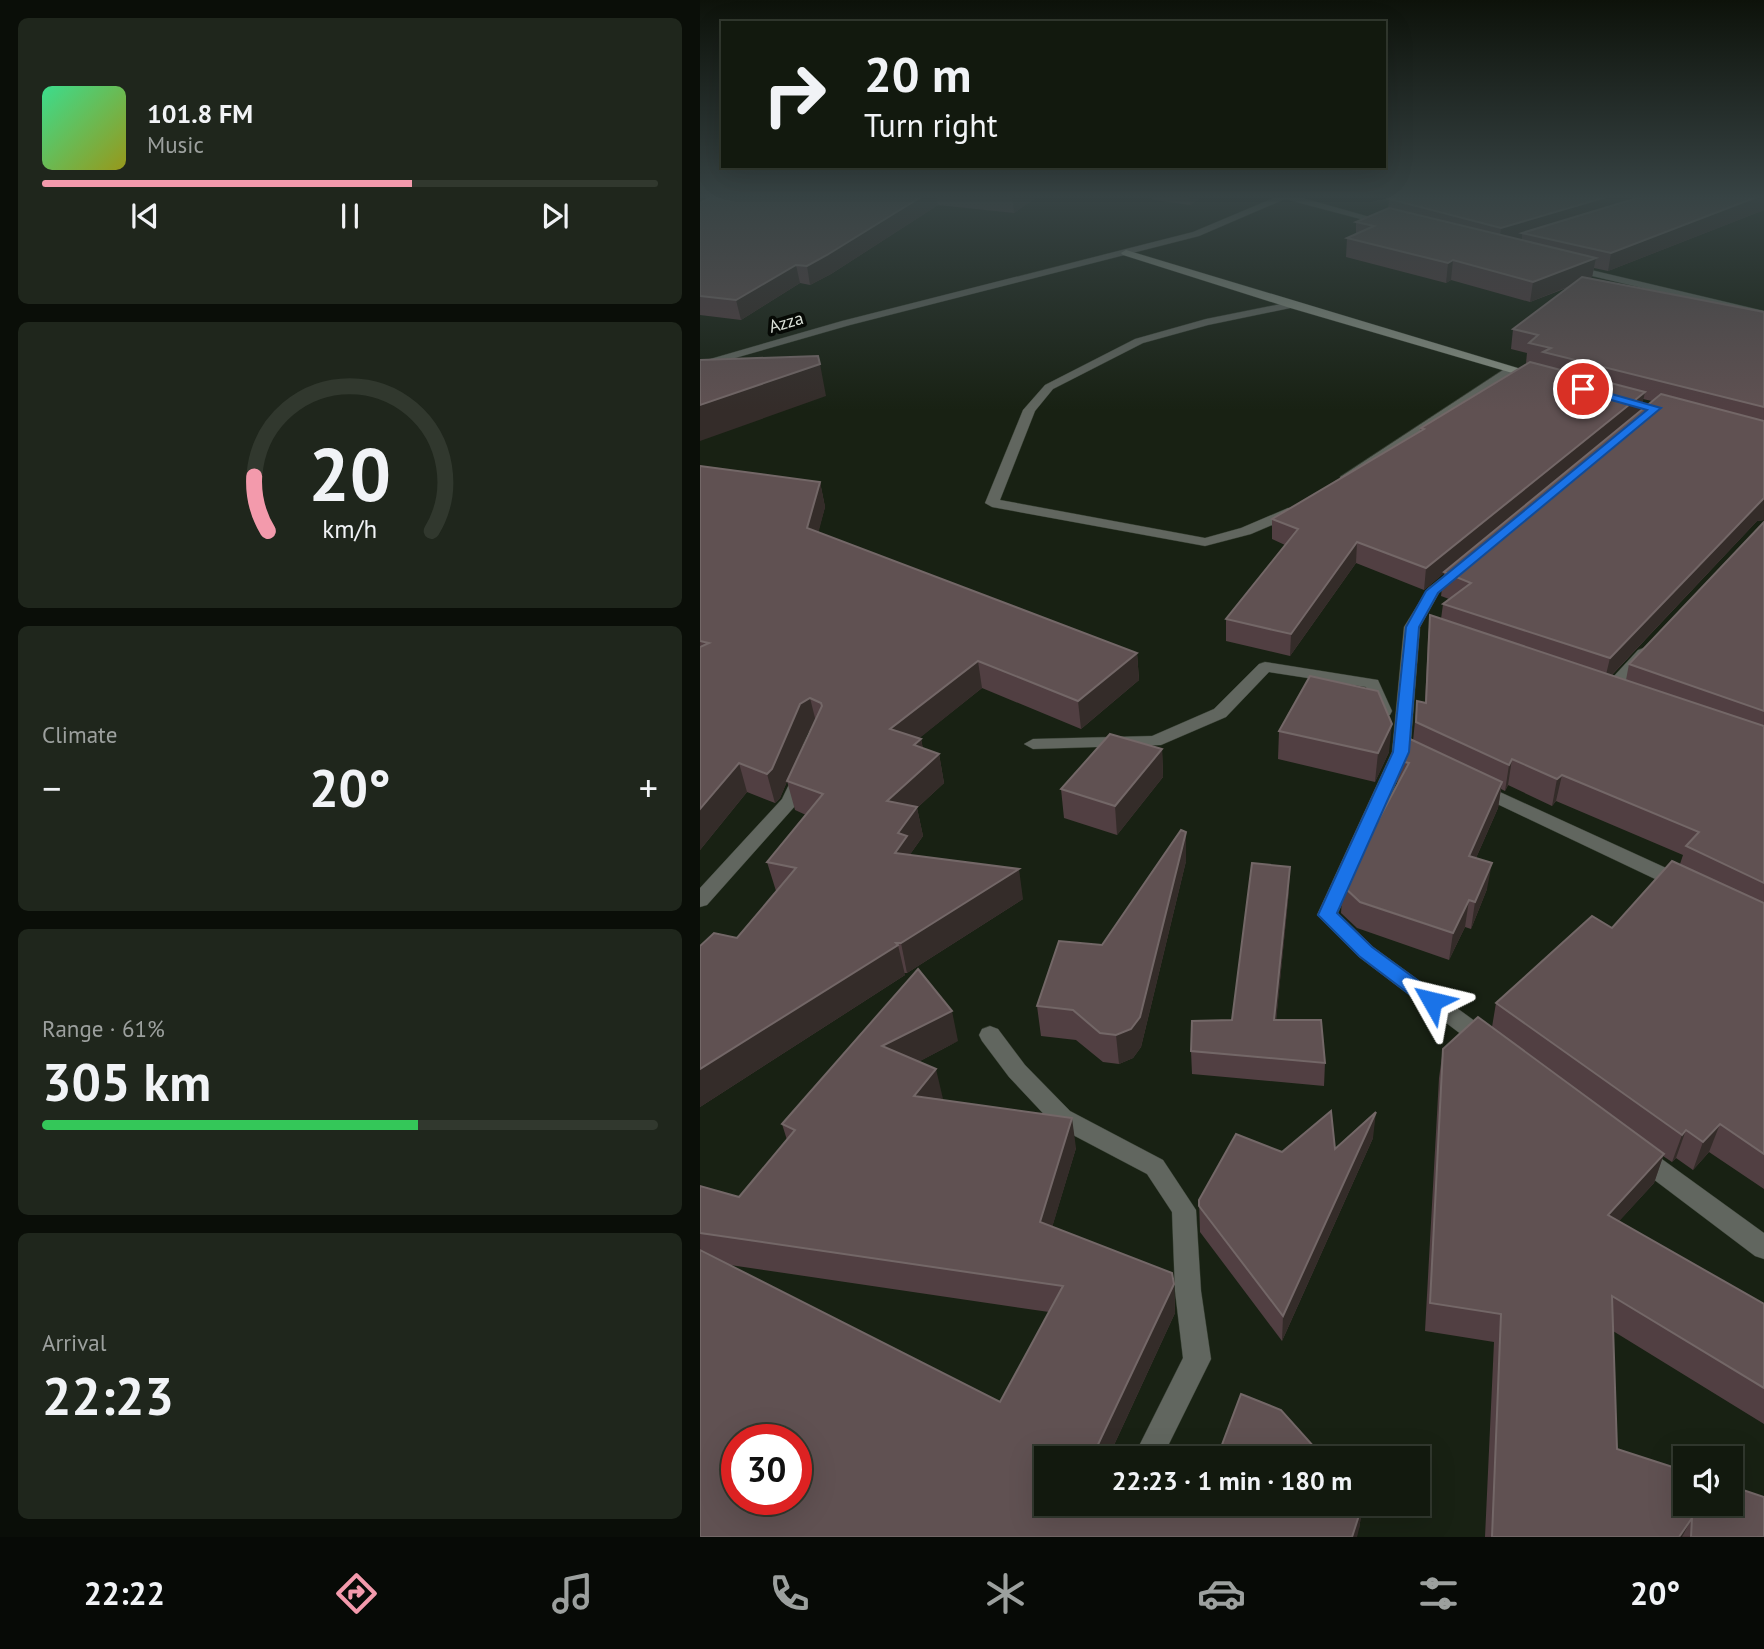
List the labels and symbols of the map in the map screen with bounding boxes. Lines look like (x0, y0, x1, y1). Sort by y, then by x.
street label: Azza (766, 306, 806, 338)
pin (1553, 359, 1613, 419)
position arrow (1395, 964, 1469, 1038)
speed limit sign: 30 (721, 1424, 812, 1515)

